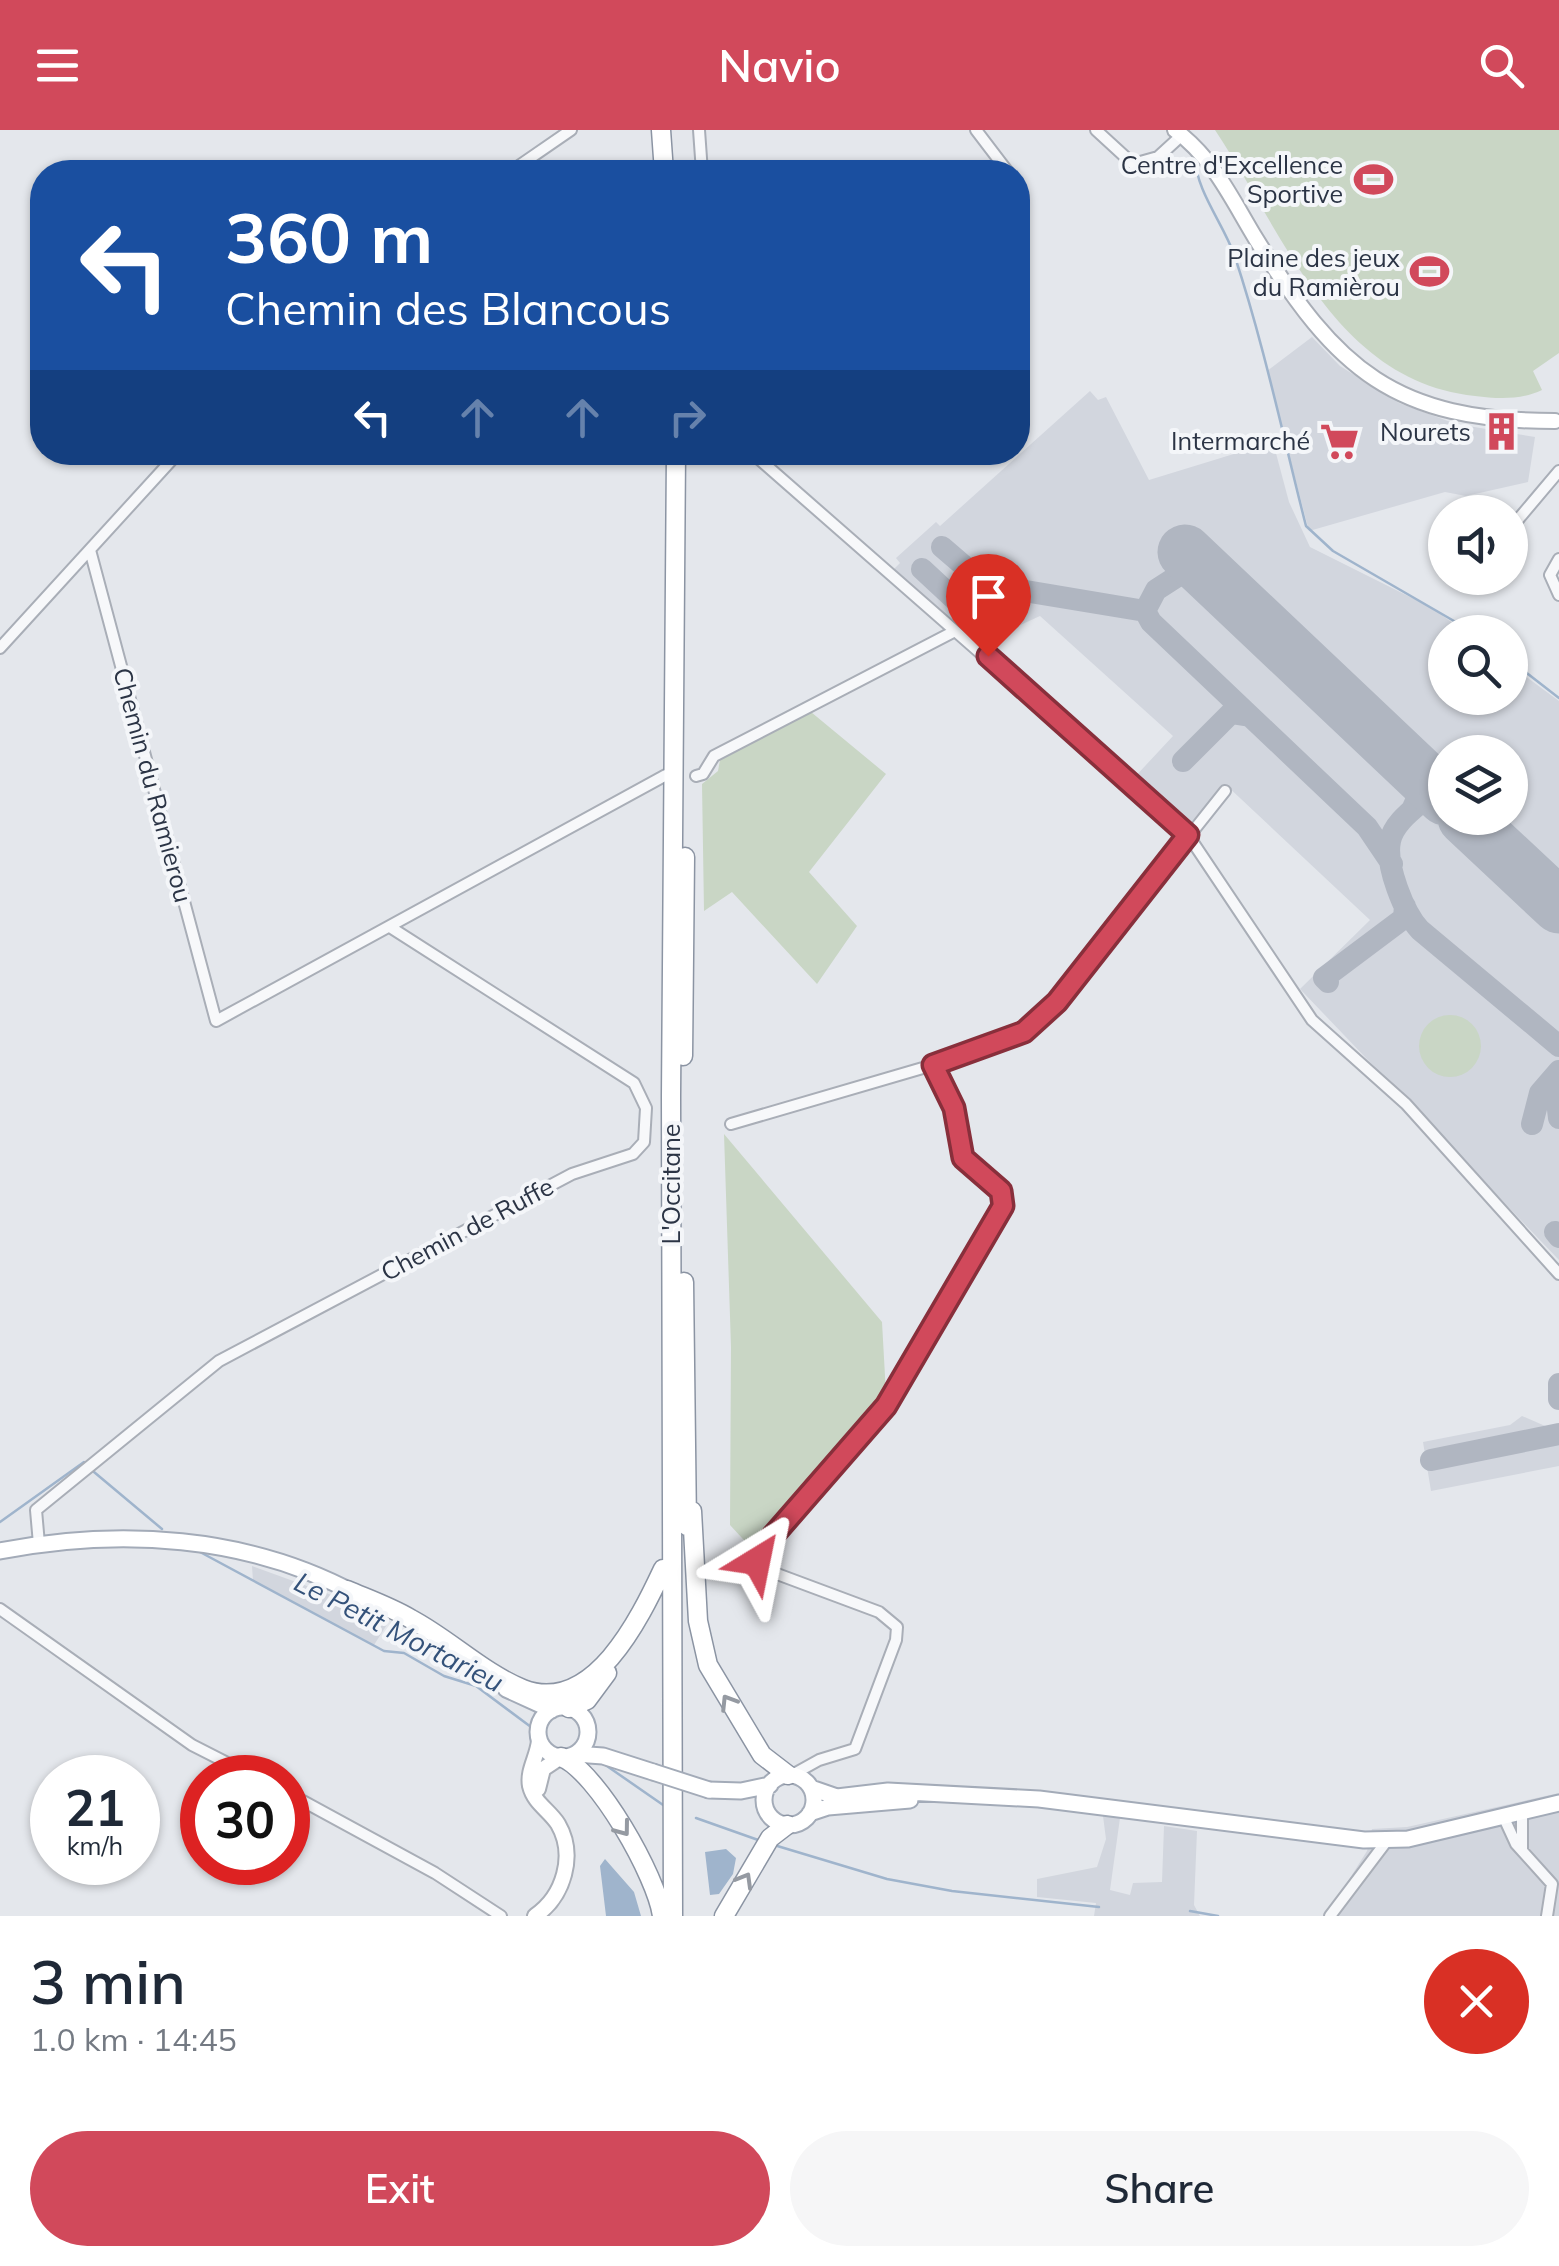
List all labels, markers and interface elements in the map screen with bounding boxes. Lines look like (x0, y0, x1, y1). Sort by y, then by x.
text: Navio (718, 37, 841, 93)
icon: menu (30, 38, 85, 93)
icon: search (1474, 38, 1529, 93)
place label: Centre d'Excellence Sportive (1121, 149, 1343, 209)
sports icon: Centre d'Excellence Sportive (1352, 158, 1394, 200)
text: 360 m (225, 193, 433, 281)
icon: left (60, 200, 190, 330)
place label: Plaine des jeux du Ramièrou (1227, 242, 1401, 302)
sports icon: Plaine des jeux du Ramièrou (1409, 251, 1451, 293)
text: Chemin des Blancous (225, 280, 671, 336)
icon: left (345, 390, 400, 445)
icon: ahead (450, 390, 505, 445)
icon: ahead (555, 390, 610, 445)
icon: right (660, 390, 715, 445)
building icon: Nourets (1480, 411, 1522, 453)
place label: Nourets (1380, 416, 1471, 447)
supermarket icon: Intermarché (1319, 420, 1361, 462)
place label: Intermarché (1171, 425, 1310, 456)
map controls (1428, 495, 1528, 835)
button: sound (1428, 495, 1528, 595)
pin (946, 554, 1031, 657)
icon: arrive (961, 569, 1016, 624)
button: search (1428, 615, 1528, 715)
street label: Chemin du Ramierou (107, 664, 200, 906)
button: layers (1428, 735, 1528, 835)
street label: L'Occitane (655, 1124, 686, 1244)
street label: Chemin de Ruffe (375, 1170, 558, 1287)
position arrow (705, 1509, 809, 1613)
water label: Le Petit Mortarieu (289, 1564, 510, 1699)
one-way arrow (721, 1694, 740, 1712)
speed limit sign: 30 (180, 1755, 310, 1885)
text: 21 (65, 1776, 125, 1839)
one-way arrow (612, 1818, 629, 1836)
text: km/h (67, 1830, 123, 1861)
one-way arrow (733, 1873, 752, 1891)
text: 3 min (30, 1944, 186, 2019)
button: close (1424, 1949, 1529, 2054)
text: 1.0 km · 14:45 (30, 2019, 237, 2059)
button: Exit (30, 2131, 770, 2246)
button: Share (790, 2131, 1529, 2246)

